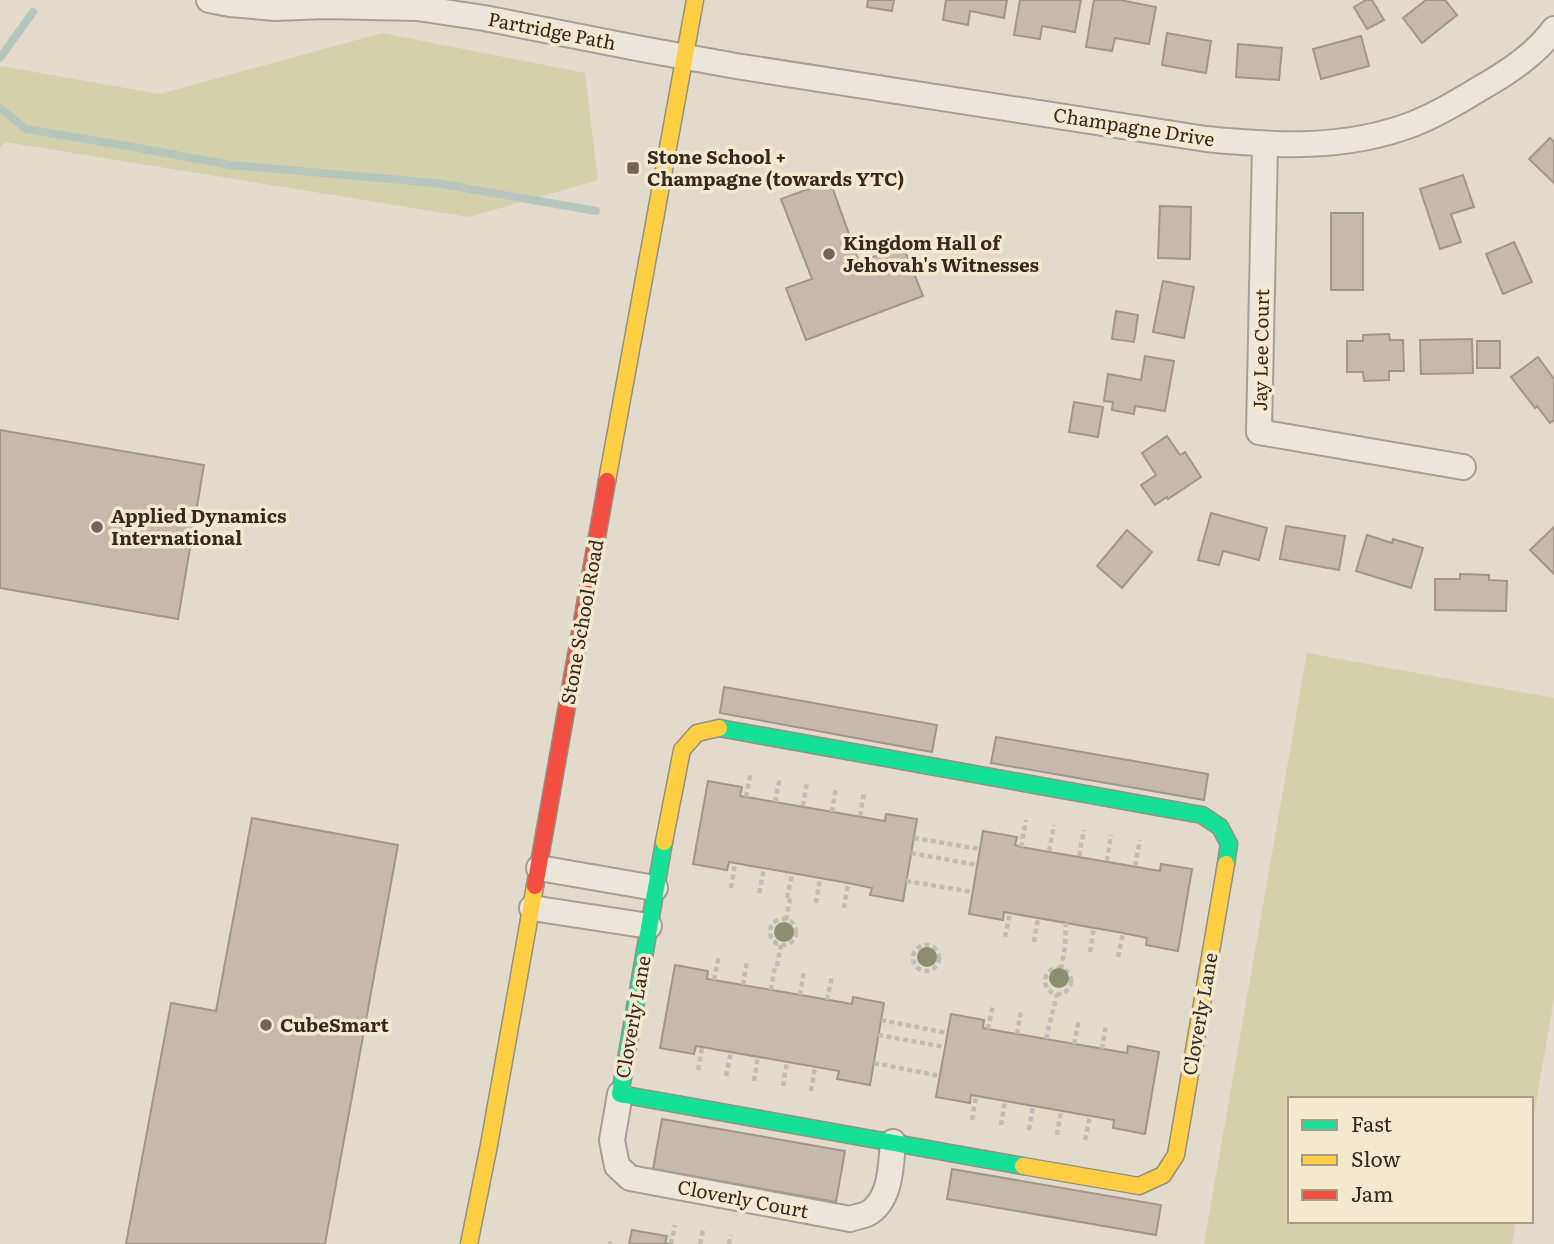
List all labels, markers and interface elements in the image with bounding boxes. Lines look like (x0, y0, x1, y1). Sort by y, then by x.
street label: Partridge Path (486, 4, 619, 56)
street label: Champagne Drive (1052, 99, 1217, 153)
place label: Stone School + Champagne (towards YTC) (647, 142, 904, 192)
marker: Stone School + Champagne (towards YTC) (625, 160, 641, 176)
place label: Kingdom Hall of Jehovah's Witnesses (843, 228, 1039, 278)
marker: Kingdom Hall of Jehovah's Witnesses (821, 246, 837, 262)
street label: Jay Lee Court (1245, 288, 1275, 411)
place label: Applied Dynamics International (111, 501, 286, 551)
marker: Applied Dynamics International (89, 519, 105, 535)
street label: Stone School Road (553, 537, 609, 707)
street label: Cloverly Lane (1174, 950, 1224, 1077)
street label: Cloverly Lane (607, 953, 657, 1080)
place label: CubeSmart (280, 1010, 390, 1038)
marker: CubeSmart (258, 1017, 274, 1033)
legend (1288, 1097, 1533, 1223)
text: Fast (1351, 1107, 1392, 1138)
text: Slow (1351, 1142, 1401, 1173)
street label: Cloverly Court (675, 1172, 811, 1224)
text: Jam (1351, 1177, 1393, 1208)

